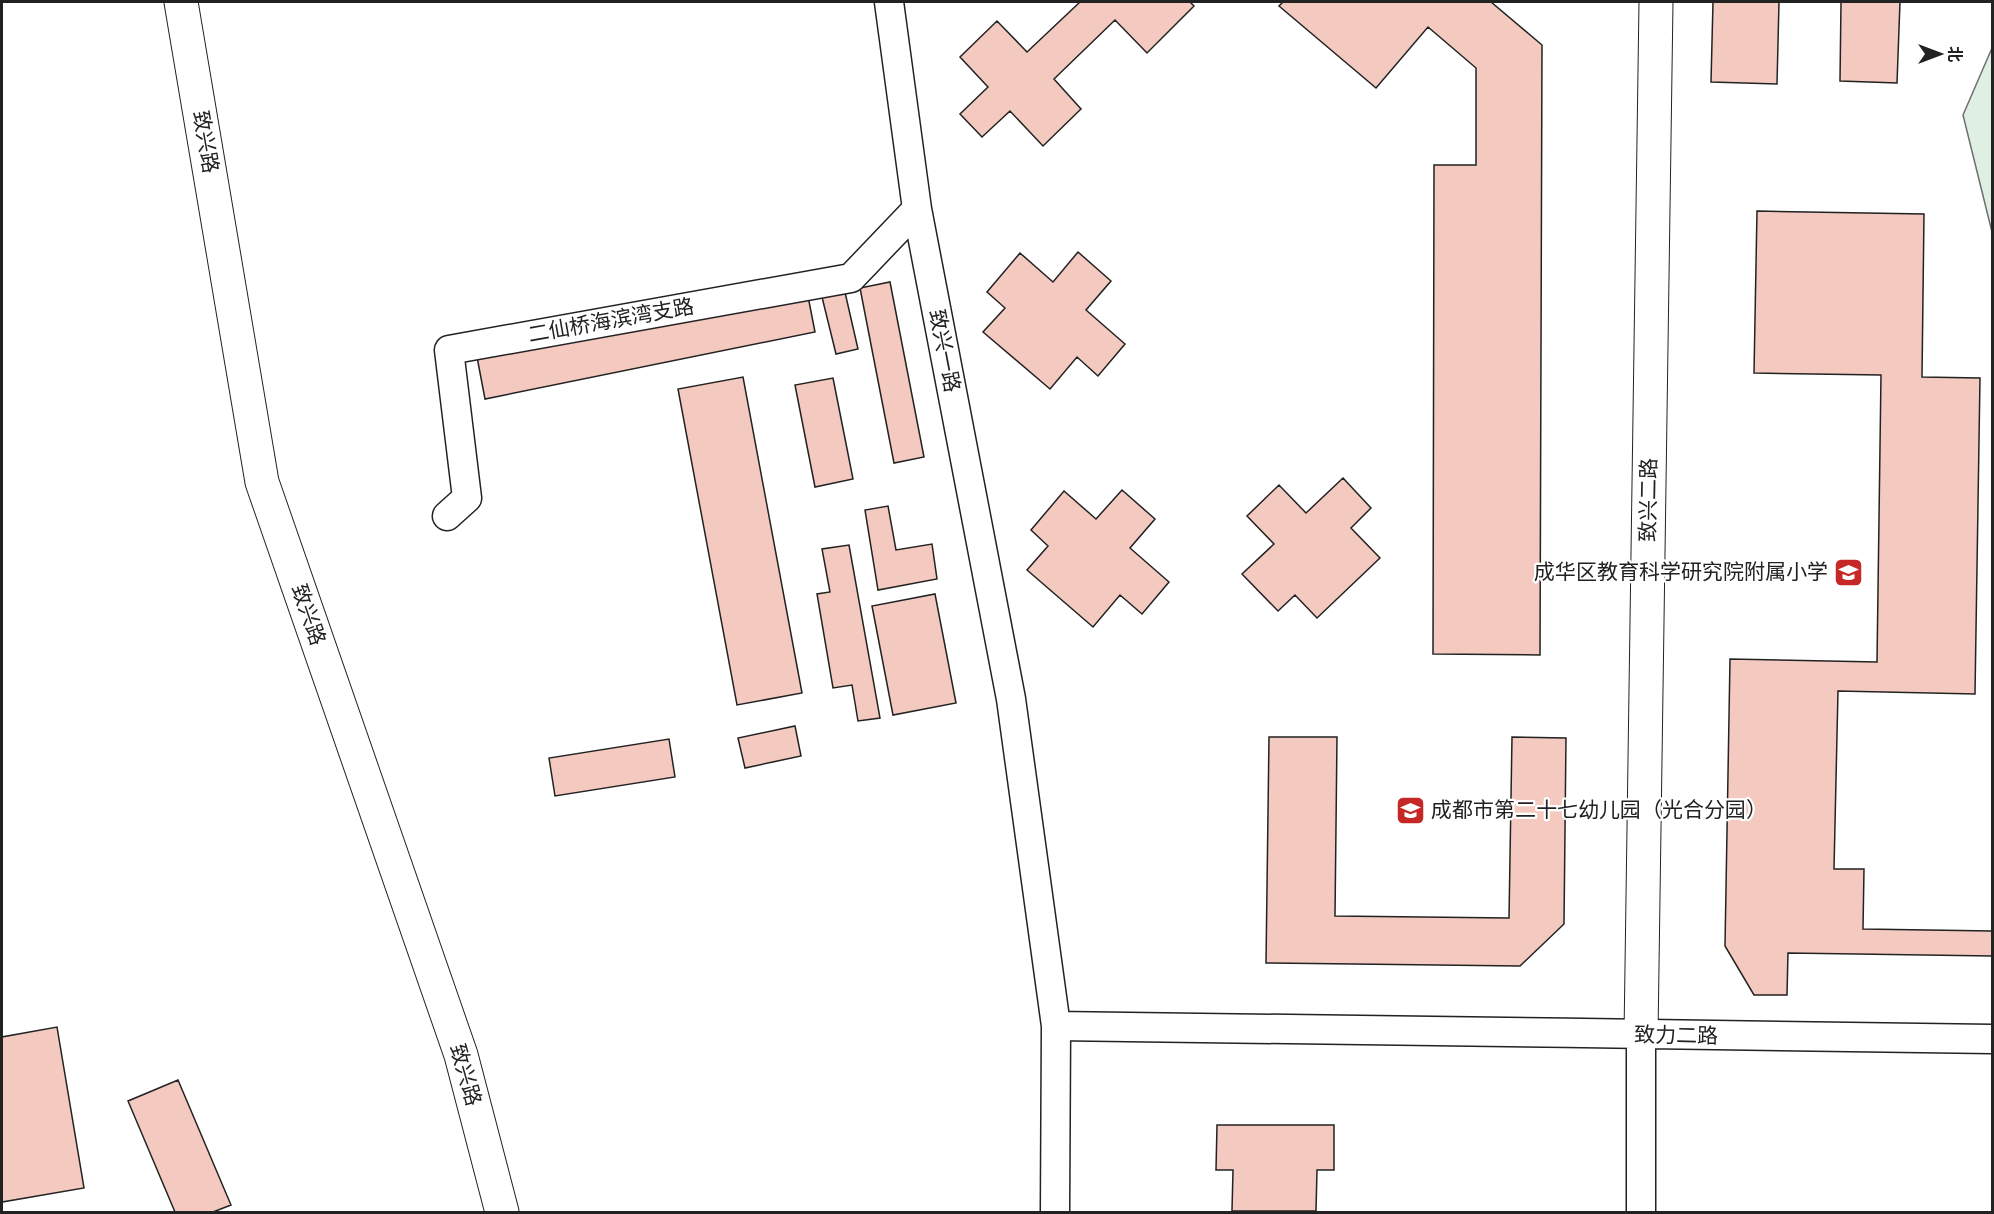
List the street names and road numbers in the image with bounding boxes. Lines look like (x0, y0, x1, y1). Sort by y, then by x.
street label: 致兴路 (187, 109, 223, 175)
street label: 二仙桥海滨湾支路 (526, 294, 696, 348)
street label: 致兴一路 (924, 307, 964, 395)
street label: 致兴二路 (1636, 458, 1662, 542)
street label: 致兴路 (286, 581, 330, 649)
street label: 致力二路 (1634, 1023, 1718, 1049)
street label: 致兴路 (444, 1041, 486, 1109)

